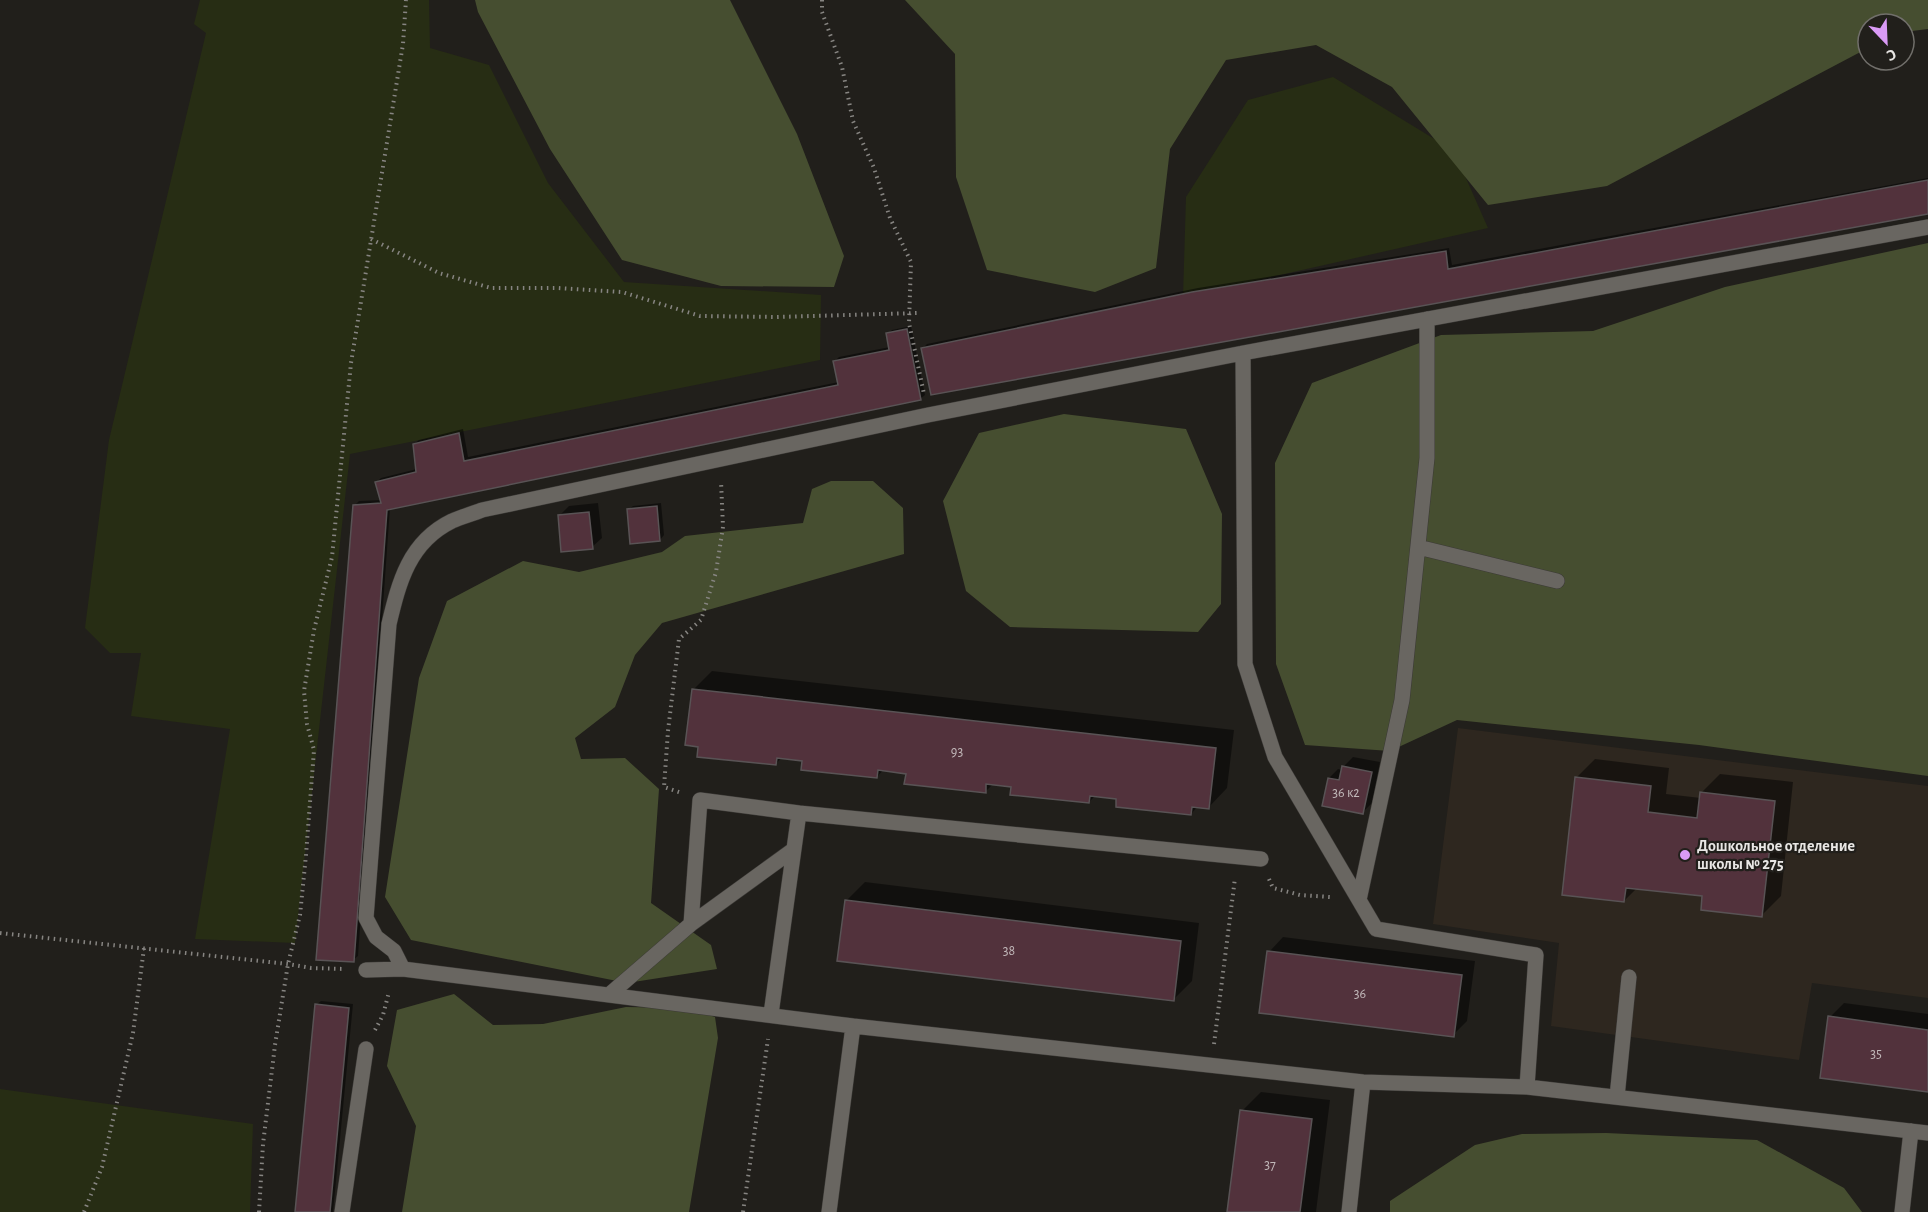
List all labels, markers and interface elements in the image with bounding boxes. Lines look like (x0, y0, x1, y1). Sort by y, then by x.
north arrow (1856, 12, 1916, 72)
text: С (1884, 46, 1899, 64)
house number: 93 (951, 745, 963, 759)
house number: 36 к2 (1332, 786, 1360, 800)
place label: Дошкольное отделение школы № 275 (1697, 838, 1855, 872)
marker: Дошкольное отделение школы № 275 (1678, 848, 1692, 862)
house number: 38 (1003, 944, 1015, 958)
house number: 36 (1354, 987, 1366, 1001)
house number: 35 (1870, 1047, 1882, 1061)
house number: 37 (1264, 1158, 1276, 1172)

